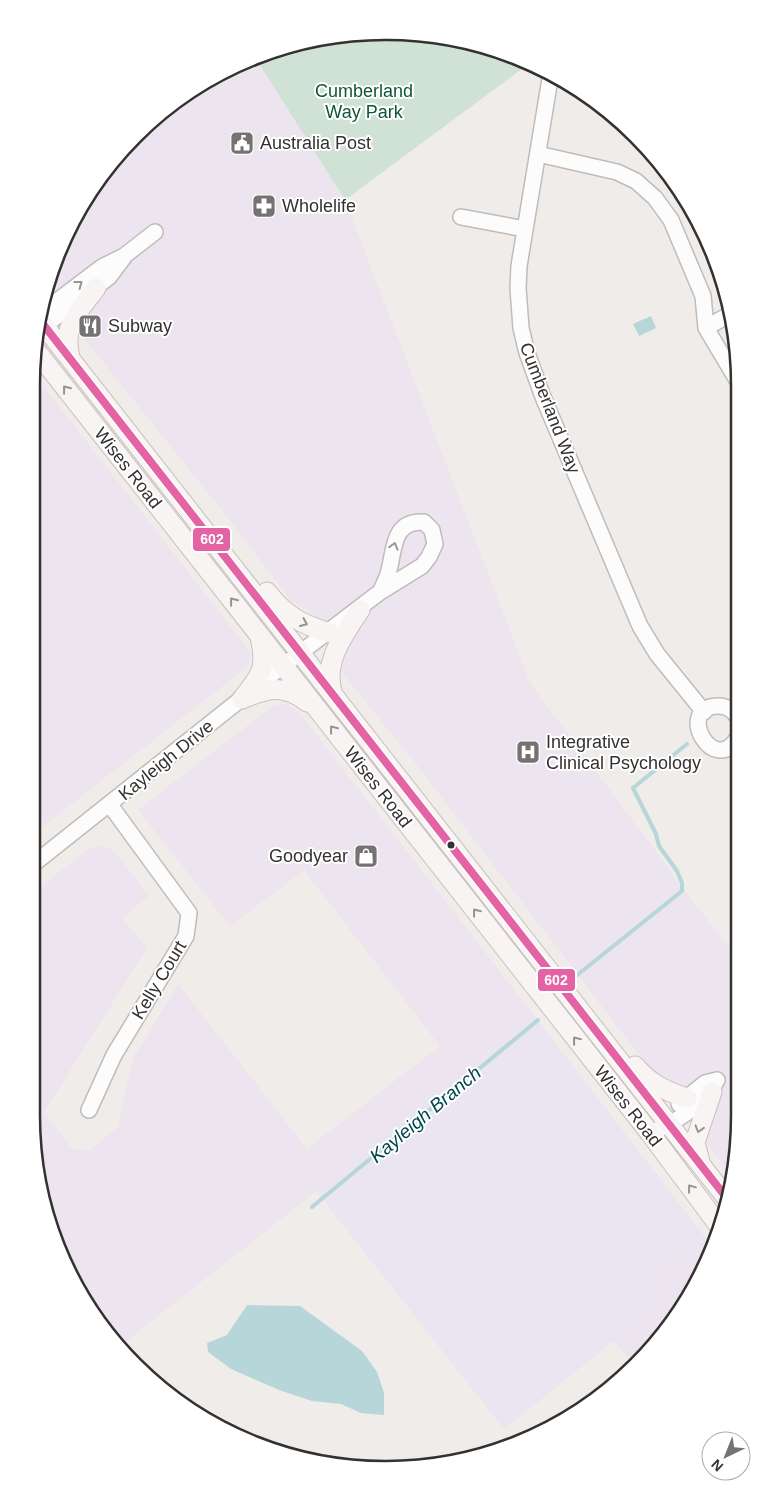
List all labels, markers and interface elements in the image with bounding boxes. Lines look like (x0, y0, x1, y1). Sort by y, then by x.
park label: Cumberland Way Park (315, 81, 413, 122)
public building icon: Australia Post (229, 130, 255, 156)
place label: Australia Post (260, 133, 371, 153)
pharmacy icon: Wholelife (251, 193, 277, 219)
place label: Wholelife (282, 196, 356, 216)
one-way arrow (73, 281, 83, 290)
restaurant icon: Subway (77, 313, 103, 339)
place label: Subway (108, 316, 172, 336)
street label: Cumberland Way (516, 340, 584, 476)
one-way arrow (63, 386, 71, 395)
street label: Wises Road (90, 424, 166, 512)
line badge: 602 (192, 527, 231, 552)
text: 602 (200, 531, 224, 547)
one-way arrow (389, 542, 399, 550)
one-way arrow (230, 598, 238, 607)
one-way arrow (299, 617, 308, 628)
street label: Kayleigh Drive (115, 716, 217, 804)
one-way arrow (330, 726, 338, 735)
place label: Integrative Clinical Psychology (546, 732, 701, 773)
hospital icon: Integrative Clinical Psychology (515, 739, 541, 765)
street label: Wises Road (340, 743, 416, 831)
unlabelled marker (446, 840, 456, 850)
shop icon: Goodyear (353, 843, 379, 869)
place label: Goodyear (269, 846, 348, 866)
one-way arrow (474, 909, 482, 918)
street label: Kelly Court (128, 937, 190, 1023)
line badge: 602 (537, 968, 576, 992)
text: 602 (544, 972, 568, 988)
one-way arrow (574, 1037, 582, 1046)
water label: Kayleigh Branch (366, 1062, 485, 1167)
street label: Wises Road (590, 1062, 666, 1150)
one-way arrow (695, 1124, 705, 1132)
one-way arrow (688, 1184, 697, 1194)
north arrow (701, 1431, 751, 1481)
text: N (708, 1456, 726, 1475)

